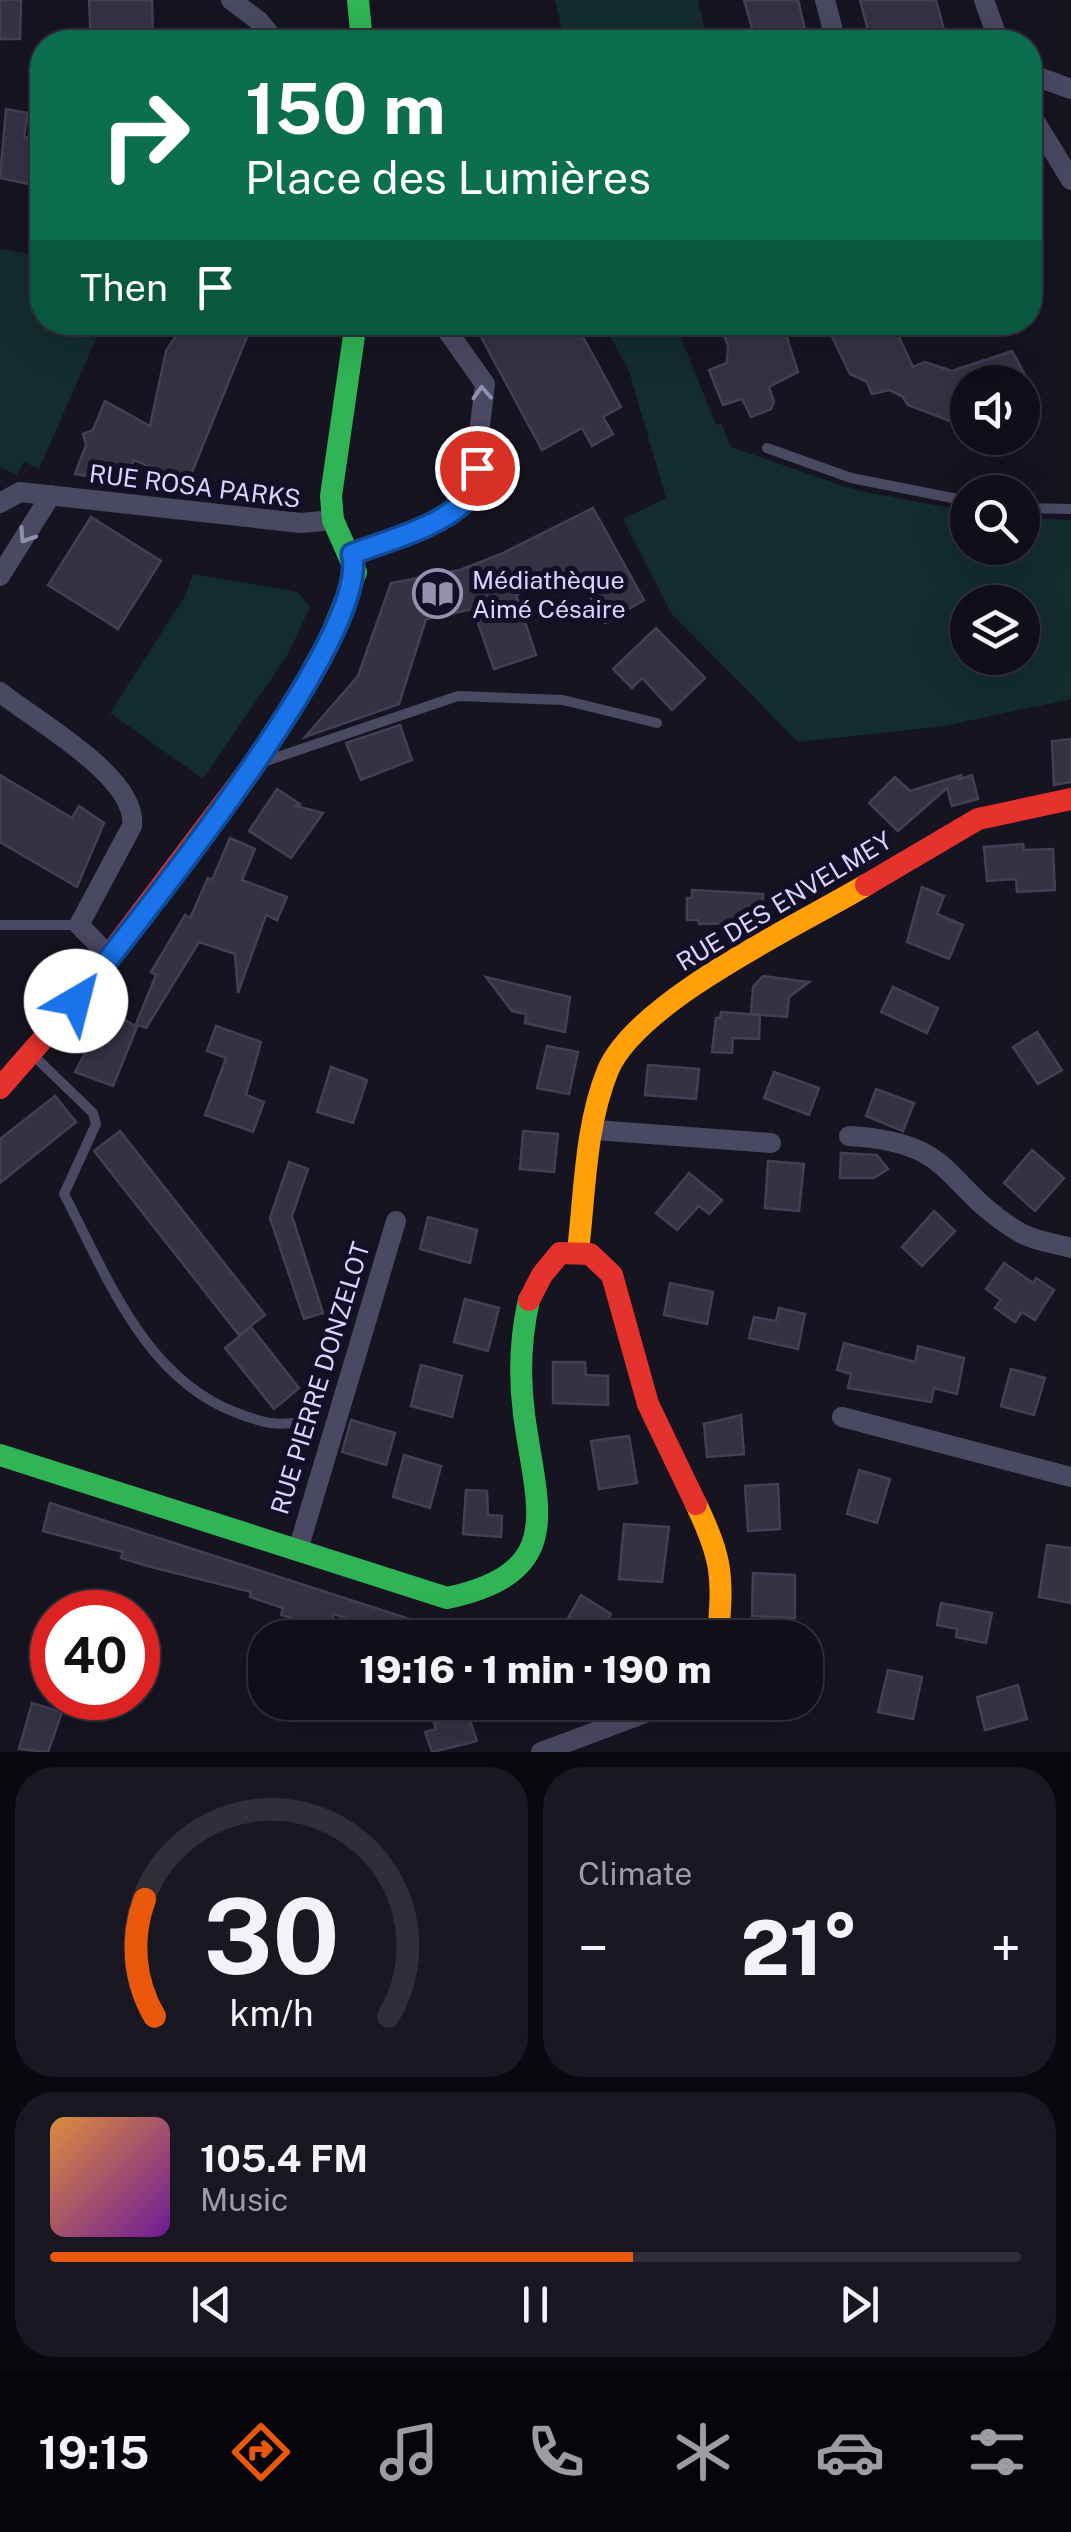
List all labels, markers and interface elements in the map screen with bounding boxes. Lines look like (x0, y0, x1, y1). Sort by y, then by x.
text: 150 m (245, 67, 446, 150)
icon: right (80, 70, 210, 200)
text: Place des Lumières (245, 151, 651, 204)
icon: arrive (188, 260, 243, 315)
text: Then (80, 265, 168, 310)
map controls (950, 365, 1040, 675)
button: sound (950, 365, 1040, 455)
one-way arrow (471, 385, 492, 400)
pin (435, 426, 520, 511)
icon: arrive (450, 441, 505, 496)
street label: RUE ROSA PARKS (88, 458, 302, 514)
button: search (950, 475, 1040, 565)
one-way arrow (19, 525, 38, 543)
place label: Médiathèque Aimé Césaire (472, 565, 626, 624)
library icon: Médiathèque Aimé Césaire (411, 568, 463, 620)
button: layers (950, 585, 1040, 675)
street label: RUE DES ENVELMEY (671, 825, 897, 977)
position arrow (24, 949, 128, 1053)
street label: RUE PIERRE DONZELOT (264, 1238, 376, 1518)
speed limit sign: 40 (30, 1590, 160, 1720)
text: 19:16 · 1 min · 190 m (359, 1647, 712, 1692)
text: Climate (578, 1855, 692, 1892)
text: 30 (204, 1875, 339, 1997)
text: 21° (741, 1904, 858, 1992)
text: − (578, 1916, 609, 1980)
text: + (991, 1916, 1021, 1980)
text: km/h (229, 1992, 314, 2034)
text: 105.4 FM (200, 2136, 368, 2181)
text: Music (200, 2181, 288, 2218)
icon: previous (184, 2277, 239, 2332)
icon: pause (508, 2277, 563, 2332)
icon: next (832, 2277, 887, 2332)
icon: directions (226, 2417, 296, 2487)
icon: music (374, 2417, 444, 2487)
icon: phone (521, 2417, 591, 2487)
icon: climate (668, 2417, 738, 2487)
icon: car (815, 2417, 885, 2487)
icon: filters (962, 2417, 1032, 2487)
text: 19:15 (39, 2426, 149, 2479)

